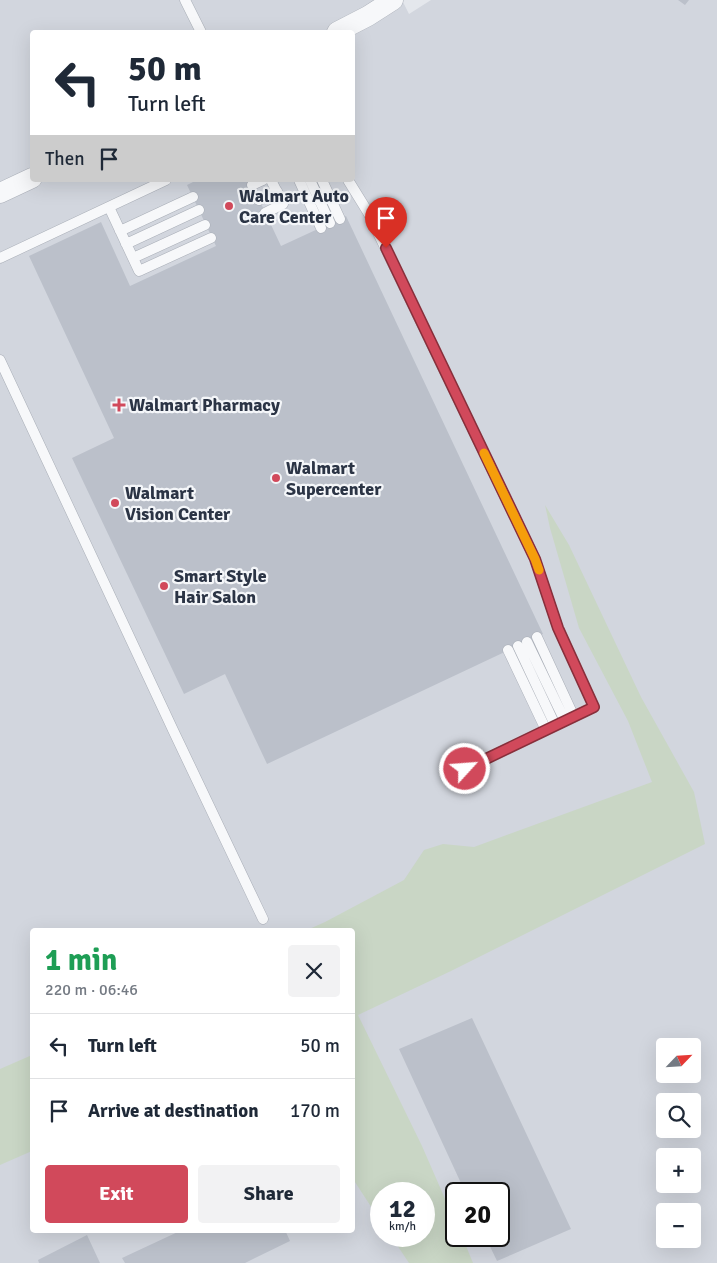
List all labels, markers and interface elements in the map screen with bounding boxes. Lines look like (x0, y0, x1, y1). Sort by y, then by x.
text: 50 m (128, 47, 202, 90)
icon: left (45, 50, 110, 115)
text: Turn left (128, 90, 206, 117)
icon: arrive (95, 145, 123, 173)
text: Then (45, 147, 85, 171)
place label: Walmart Auto Care Center (239, 185, 349, 228)
pin (365, 197, 407, 248)
marker: Walmart Auto Care Center (223, 200, 235, 212)
icon: arrive (372, 204, 400, 232)
place label: Walmart Pharmacy (129, 394, 280, 416)
marker: Walmart Pharmacy (113, 399, 125, 411)
place label: Walmart Supercenter (286, 457, 382, 500)
marker: Walmart Supercenter (270, 472, 282, 484)
place label: Walmart Vision Center (125, 482, 231, 525)
marker: Walmart Vision Center (109, 497, 121, 509)
place label: Smart Style Hair Salon (174, 565, 267, 608)
marker: Smart Style Hair Salon (158, 580, 170, 592)
position arrow (438, 742, 490, 794)
text: 1 min (45, 942, 117, 979)
button: close (288, 945, 340, 997)
text: 220 m · 06:46 (45, 980, 138, 1000)
icon: left (45, 1032, 73, 1060)
text: Turn left (88, 1034, 157, 1058)
text: 50 m (300, 1034, 340, 1058)
north arrow (656, 1038, 701, 1082)
map controls (656, 1038, 701, 1248)
button: search (656, 1093, 701, 1138)
icon: arrive (45, 1097, 73, 1125)
text: Arrive at destination (88, 1099, 259, 1123)
text: 170 m (290, 1099, 340, 1123)
button: + (656, 1148, 701, 1193)
button: Exit (45, 1165, 188, 1223)
button: Share (198, 1165, 340, 1223)
speed limit sign: 20 (445, 1182, 510, 1247)
text: 12 (389, 1193, 416, 1224)
button: − (656, 1203, 701, 1248)
text: km/h (389, 1219, 416, 1234)

